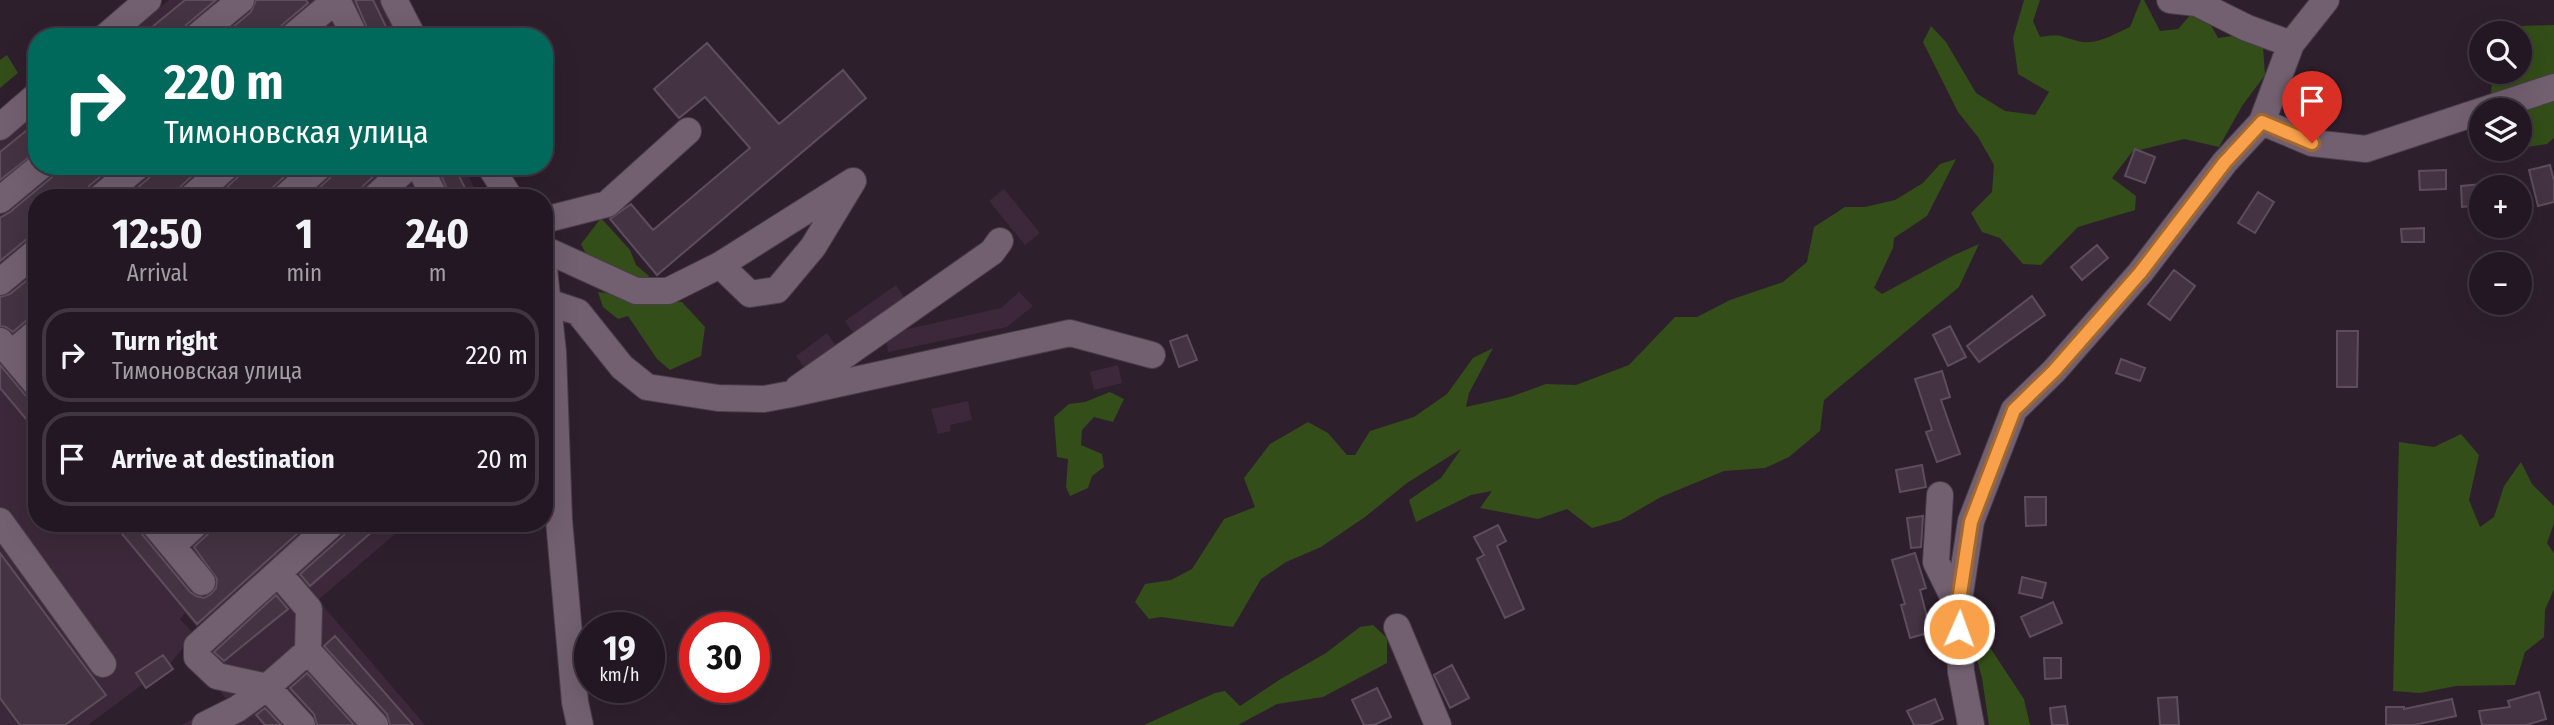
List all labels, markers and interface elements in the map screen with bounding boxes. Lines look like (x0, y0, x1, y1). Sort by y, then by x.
map controls (2469, 21, 2532, 315)
button: search (2469, 21, 2532, 84)
text: 220 m (164, 53, 284, 112)
icon: right (49, 56, 140, 147)
pin (2282, 71, 2342, 143)
icon: arrive (2293, 82, 2331, 120)
button: layers (2469, 98, 2532, 161)
text: Тимоновская улица (164, 113, 429, 151)
button: + (2469, 175, 2532, 238)
text: 12:50 (112, 209, 203, 259)
text: 1 (295, 209, 313, 259)
text: 240 (406, 209, 469, 259)
button: − (2469, 252, 2532, 315)
text: Arrival (127, 259, 188, 287)
text: min (286, 259, 322, 287)
text: m (429, 259, 446, 287)
text: Turn right (112, 326, 218, 357)
icon: right (53, 336, 91, 374)
text: 220 m (465, 340, 528, 371)
text: Тимоновская улица (112, 357, 302, 385)
icon: arrive (53, 440, 91, 478)
text: Arrive at destination (112, 444, 335, 475)
text: 20 m (477, 444, 528, 475)
position arrow (1922, 592, 1996, 666)
speed limit sign: 30 (679, 612, 770, 703)
text: 19 (603, 627, 636, 669)
text: km/h (599, 664, 640, 686)

